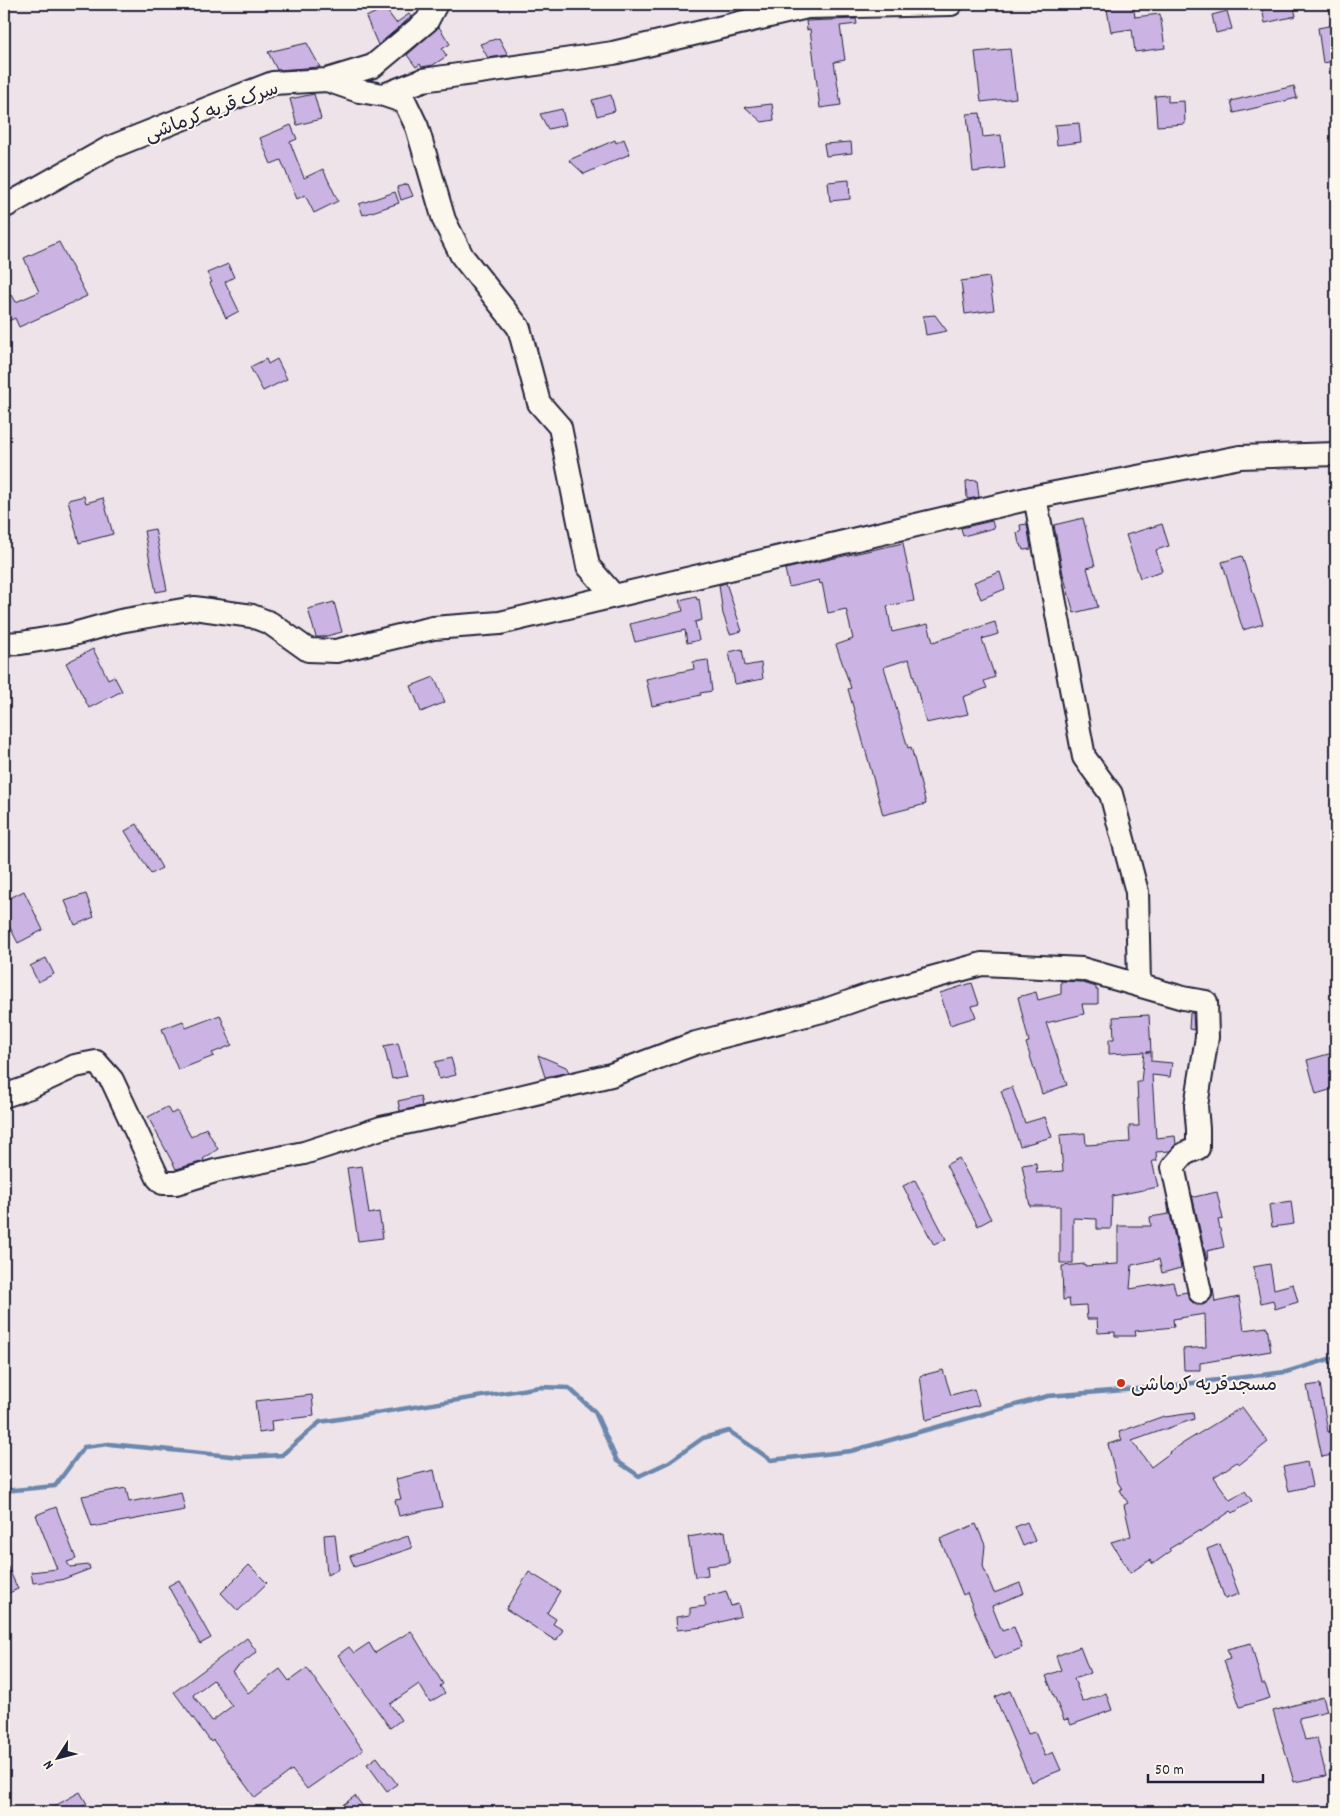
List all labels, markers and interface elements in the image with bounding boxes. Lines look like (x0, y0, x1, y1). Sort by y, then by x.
street label: سرک قریه کرماشی (141, 77, 283, 150)
place label: مسجدقریه کرماشی (1131, 1373, 1277, 1400)
marker: مسجدقریه کرماشی (1115, 1377, 1127, 1389)
north arrow (32, 1734, 82, 1784)
scale bar (1148, 1751, 1262, 1783)
text: N (39, 1756, 59, 1773)
text: 50 m (1155, 1760, 1184, 1782)

